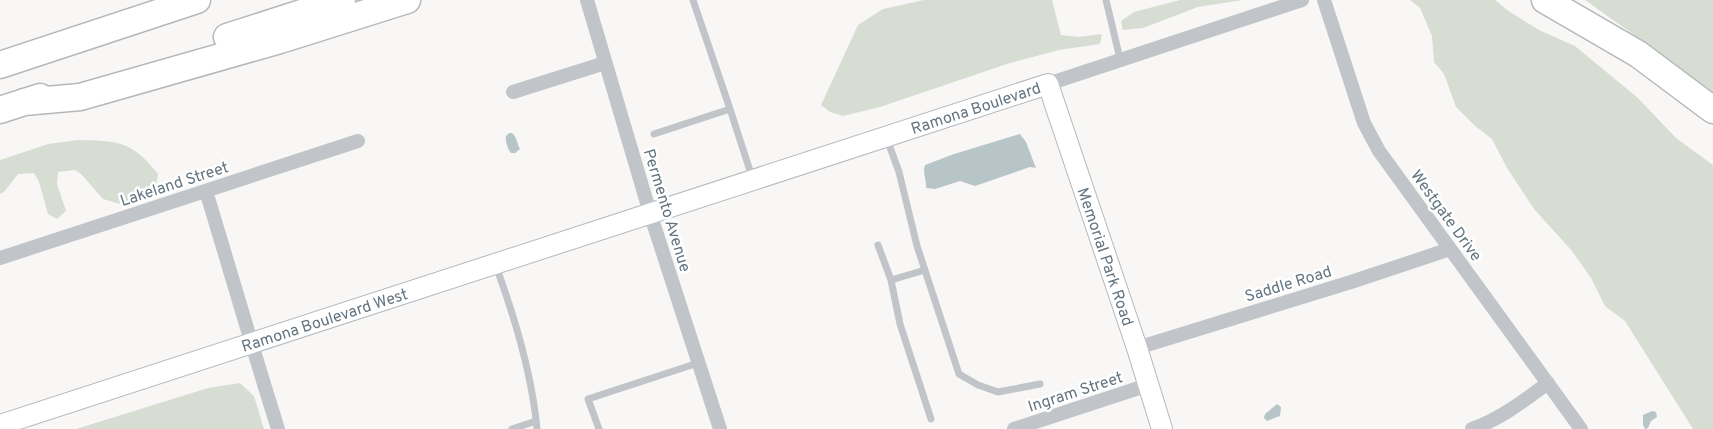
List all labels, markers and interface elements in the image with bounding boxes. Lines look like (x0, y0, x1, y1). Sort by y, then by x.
street label: Ramona Boulevard (909, 79, 1044, 140)
street label: Permento Avenue (638, 147, 694, 275)
street label: Lakeland Street (118, 158, 231, 212)
street label: Westgate Drive (1405, 167, 1485, 266)
street label: Memorial Park Road (1072, 185, 1137, 329)
street label: Saddle Road (1243, 262, 1334, 308)
street label: Ramona Boulevard West (239, 285, 411, 358)
street label: Ingram Street (1026, 368, 1126, 418)

